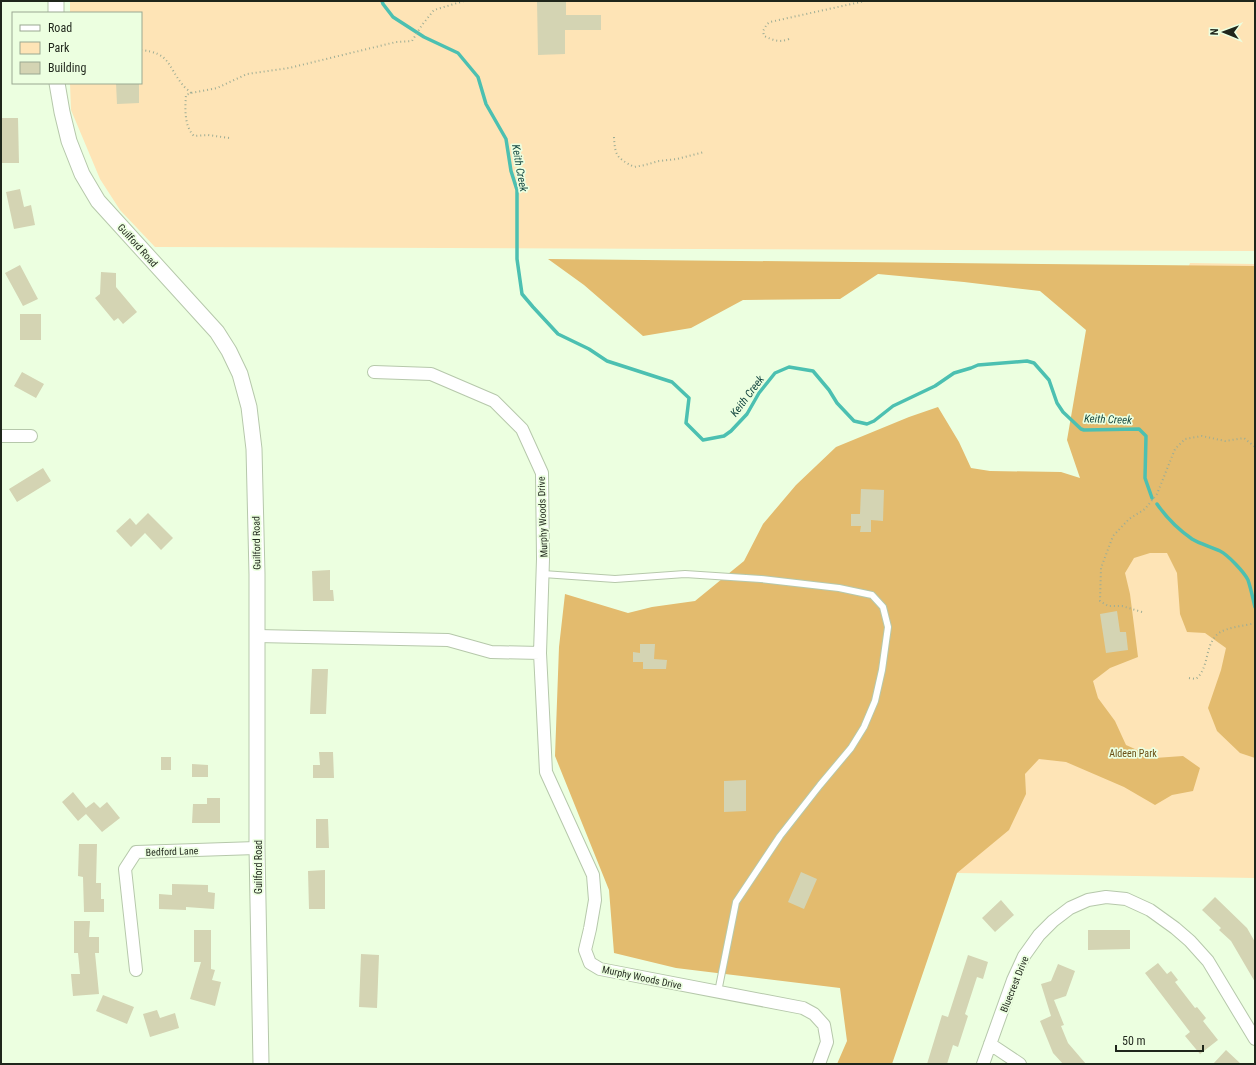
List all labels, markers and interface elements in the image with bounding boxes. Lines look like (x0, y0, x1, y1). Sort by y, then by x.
legend (12, 12, 142, 84)
north arrow (1204, 12, 1244, 52)
text: Road (48, 21, 72, 35)
text: N (1208, 28, 1221, 35)
text: Park (48, 41, 70, 55)
text: Building (48, 61, 86, 75)
water label: Keith Creek (509, 143, 530, 193)
street label: Guilford Road (116, 222, 160, 269)
water label: Keith Creek (728, 373, 767, 419)
water label: Keith Creek (1084, 412, 1132, 427)
street label: Murphy Woods Drive (536, 476, 549, 558)
street label: Guilford Road (251, 516, 262, 570)
park label: Aldeen Park (1109, 748, 1157, 759)
street label: Guilford Road (253, 840, 264, 894)
street label: Bedford Lane (146, 845, 199, 858)
street label: Bluecrest Drive (998, 954, 1031, 1014)
street label: Murphy Woods Drive (601, 964, 683, 991)
scale bar (1116, 1027, 1203, 1053)
text: 50 m (1122, 1034, 1146, 1048)

